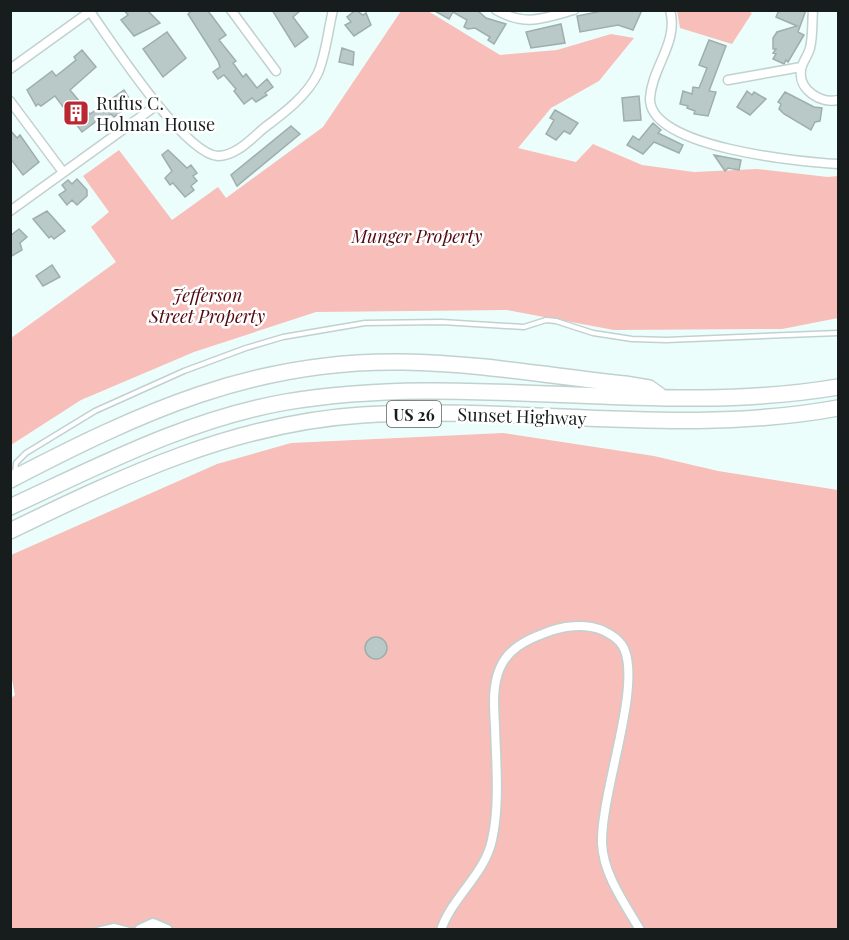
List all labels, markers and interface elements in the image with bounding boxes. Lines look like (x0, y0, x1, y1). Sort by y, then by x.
place label: Rufus C. Holman House (96, 91, 215, 136)
building icon: Rufus C. Holman House (61, 98, 91, 128)
park label: Munger Property (351, 224, 483, 248)
park label: Jefferson Street Property (148, 283, 265, 328)
road number: US 26 (387, 401, 441, 427)
street label: Sunset Highway (457, 402, 587, 430)

